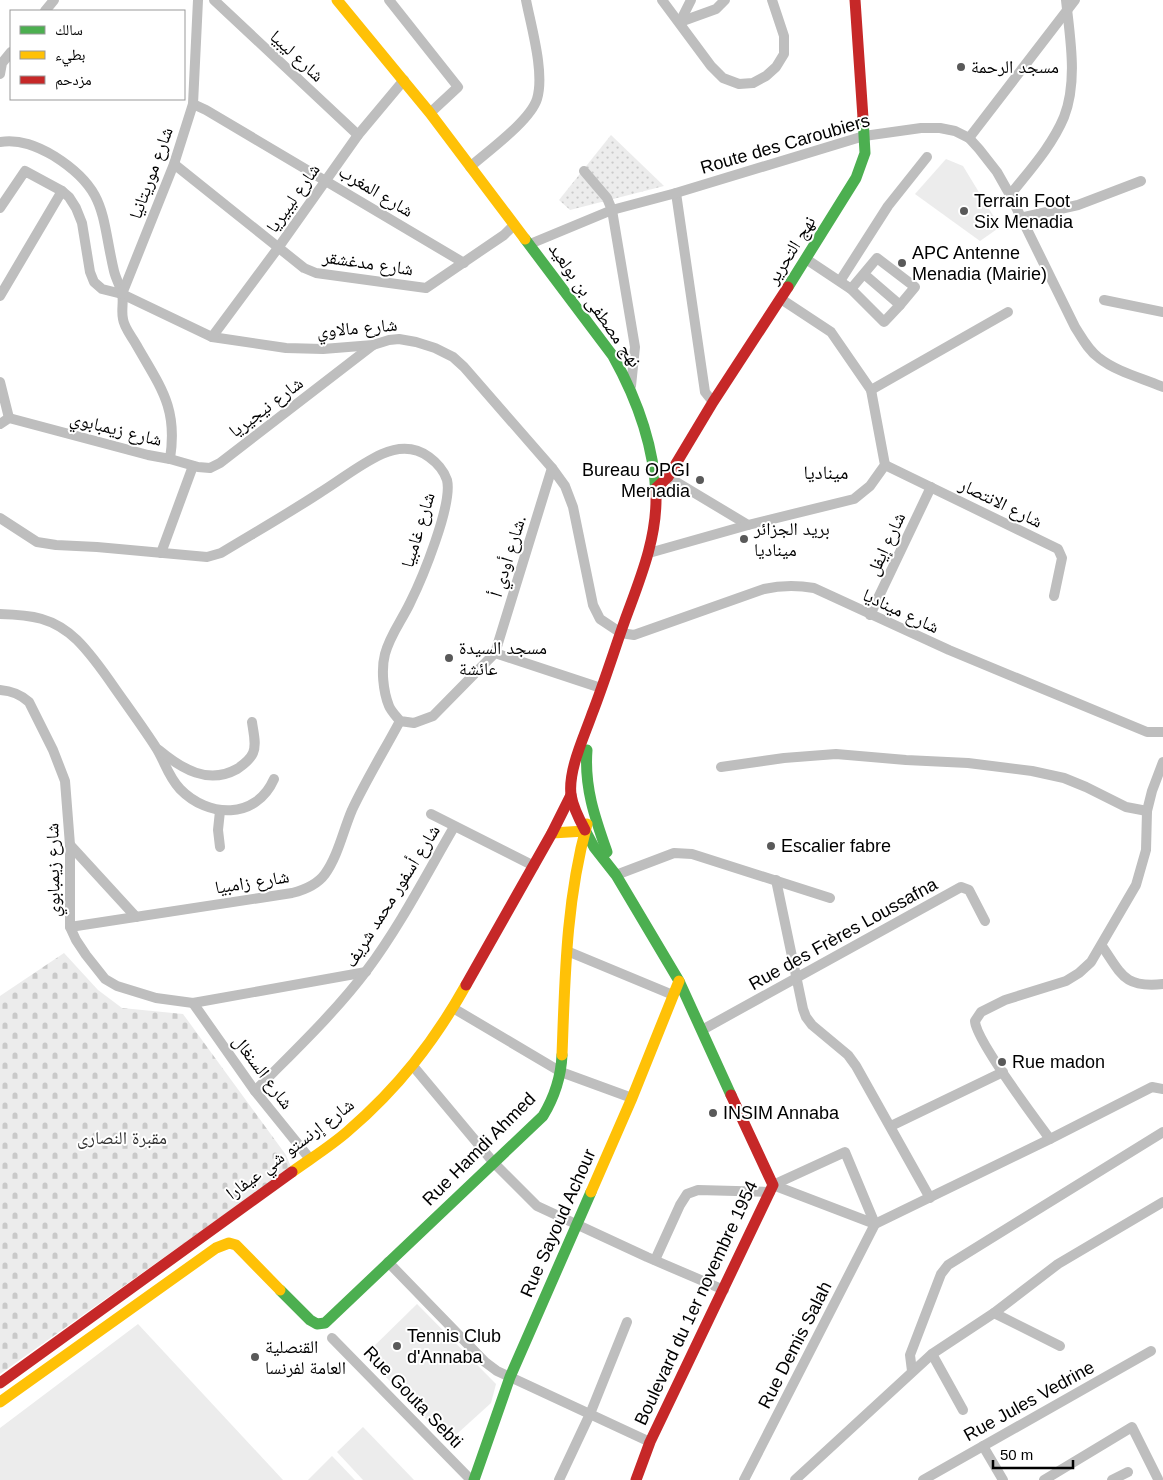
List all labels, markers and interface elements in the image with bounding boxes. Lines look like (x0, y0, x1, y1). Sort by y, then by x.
legend (10, 10, 185, 100)
text: سالك (55, 21, 83, 38)
street label: شارع ليبيا (265, 26, 328, 86)
text: بطيء (55, 46, 85, 67)
place label: مسجد الرحمة (971, 57, 1059, 77)
marker: مسجد الرحمة (955, 61, 967, 73)
text: مزدحم (55, 71, 92, 90)
street label: Route des Caroubiers (698, 110, 872, 178)
street label: شارع موريتانيا (125, 124, 178, 222)
street label: شارع ليبيريا (262, 160, 325, 237)
street label: شارع المغرب (335, 161, 417, 222)
place label: Terrain Foot Six Menadia (974, 191, 1074, 232)
marker: Terrain Foot Six Menadia (958, 205, 970, 217)
street label: نهج التحرير (762, 212, 821, 289)
street label: نهج مصطفى بن بولعيد (543, 239, 645, 372)
place label: APC Antenne Menadia (Mairie) (912, 243, 1047, 284)
street label: شارع مدغشقر (320, 247, 415, 280)
marker: APC Antenne Menadia (Mairie) (896, 257, 908, 269)
street label: شارع مالاوي (316, 315, 399, 346)
street label: شارع نيجيريا (225, 373, 307, 442)
street label: شارع زيمبابوي (67, 408, 164, 455)
place label: Bureau OPGI Menadia (582, 460, 691, 501)
district label: ميناديا (803, 462, 849, 483)
marker: Bureau OPGI Menadia (694, 474, 706, 486)
street label: شارع الانتصار (955, 474, 1046, 533)
street label: شارع غامبيا (397, 490, 440, 570)
street label: شارع إيفل (863, 509, 911, 580)
street label: شارع أودي أ. (485, 512, 534, 601)
place label: بريد الجزائر ميناديا (753, 519, 830, 560)
marker: بريد الجزائر ميناديا (738, 533, 750, 545)
street label: شارع ميناديا (859, 585, 942, 638)
place label: مسجد السيدة عائشة (459, 638, 547, 679)
marker: مسجد السيدة عائشة (443, 652, 455, 664)
street label: شارع أسفور محمد شريف (339, 821, 445, 971)
street label: شارع زيمبابوي (42, 823, 68, 917)
place label: Escalier fabre (781, 836, 891, 856)
marker: Escalier fabre (765, 840, 777, 852)
street label: شارع زامبيا (213, 866, 291, 899)
street label: Rue des Frères Loussafna (745, 873, 941, 994)
street label: شارع السنغال (228, 1031, 297, 1113)
place label: Rue madon (1012, 1052, 1105, 1072)
marker: Rue madon (996, 1056, 1008, 1068)
street label: Rue Hamdi Ahmed (419, 1089, 539, 1209)
street label: شارع إرنستو شي عيفارا (222, 1094, 361, 1207)
place label: INSIM Annaba (723, 1103, 840, 1123)
marker: INSIM Annaba (707, 1107, 719, 1119)
park label: مقبرة النصارى (77, 1128, 167, 1149)
street label: Rue Sayoud Achour (516, 1146, 600, 1300)
street label: Boulevard du 1er novembre 1954 (630, 1178, 762, 1428)
street label: Rue Demis Salah (754, 1278, 836, 1412)
place label: Tennis Club d'Annaba (407, 1326, 501, 1367)
place label: القنصلية العامة لفرنسا (265, 1337, 346, 1378)
marker: Tennis Club d'Annaba (391, 1340, 403, 1352)
street label: Rue Gouta Sebti (360, 1342, 466, 1452)
marker: القنصلية العامة لفرنسا (249, 1351, 261, 1363)
street label: Rue Jules Vedrine (960, 1357, 1098, 1445)
scale bar (993, 1438, 1073, 1470)
text: 50 m (1000, 1446, 1033, 1463)

